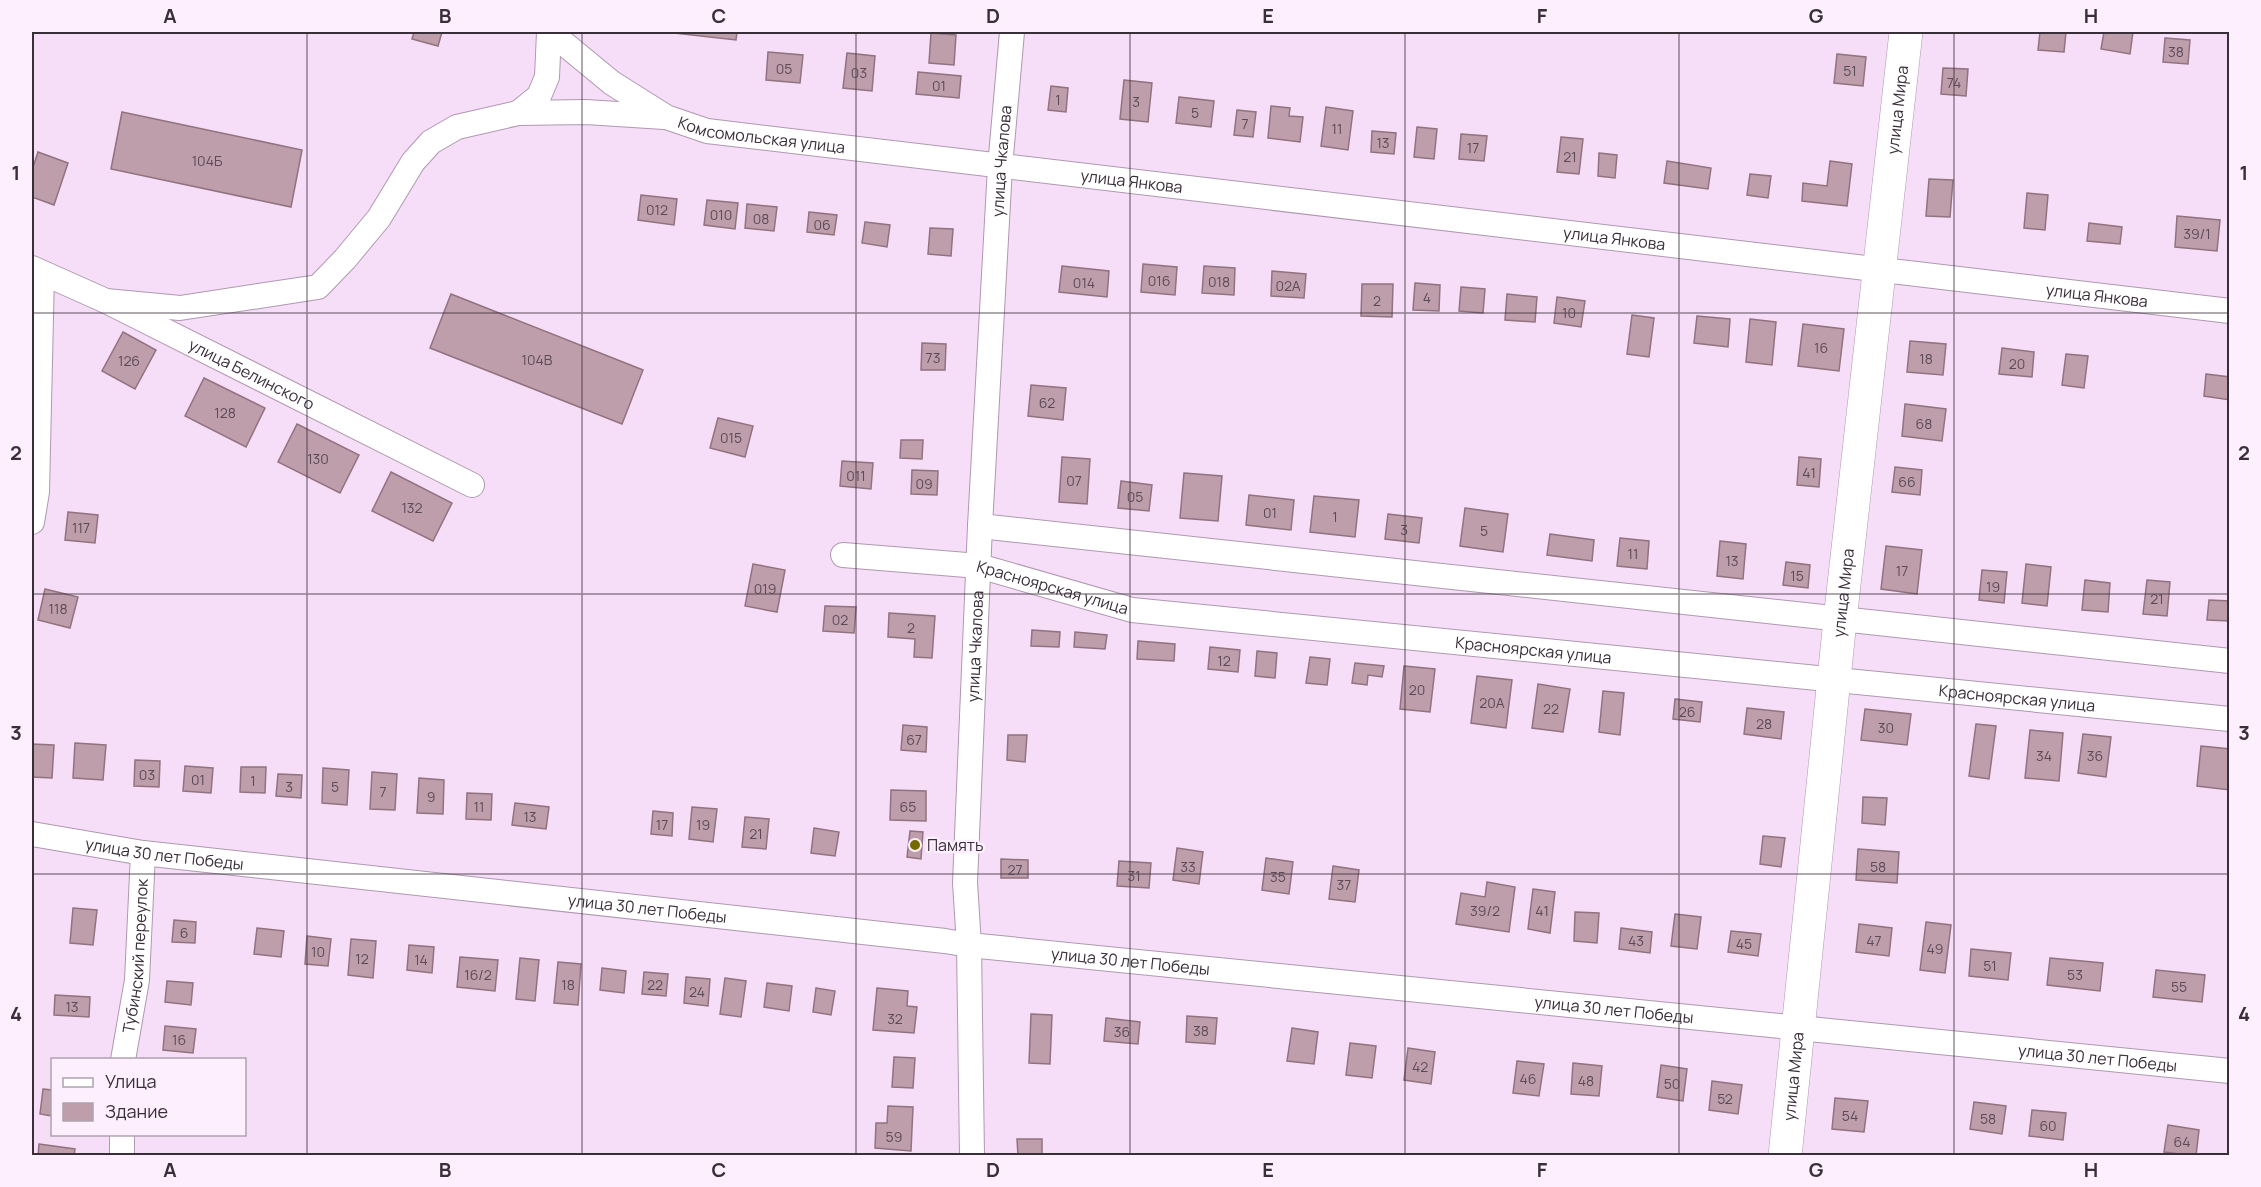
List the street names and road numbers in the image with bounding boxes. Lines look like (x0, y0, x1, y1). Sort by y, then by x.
street label: улица Мира (1881, 64, 1913, 156)
street label: улица Чкалова (986, 104, 1016, 217)
street label: Комсомольская улица (675, 111, 846, 158)
street label: улица Янкова (1079, 164, 1184, 198)
street label: улица Янкова (1562, 221, 1667, 255)
street label: улица Янкова (2045, 278, 2149, 312)
street label: улица Белинского (185, 333, 318, 415)
street label: улица Мира (1827, 547, 1859, 639)
street label: Красноярская улица (974, 555, 1131, 619)
street label: улица Чкалова (962, 590, 988, 703)
street label: Красноярская улица (1454, 631, 1613, 669)
street label: Красноярская улица (1938, 679, 2096, 717)
street label: улица 30 лет Победы (84, 832, 245, 875)
street label: Тубинский переулок (117, 877, 153, 1035)
street label: улица 30 лет Победы (567, 889, 728, 928)
street label: улица 30 лет Победы (1050, 942, 1211, 980)
street label: улица 30 лет Победы (1534, 991, 1695, 1028)
street label: улица Мира (1778, 1031, 1809, 1122)
street label: улица 30 лет Победы (2017, 1039, 2178, 1077)

